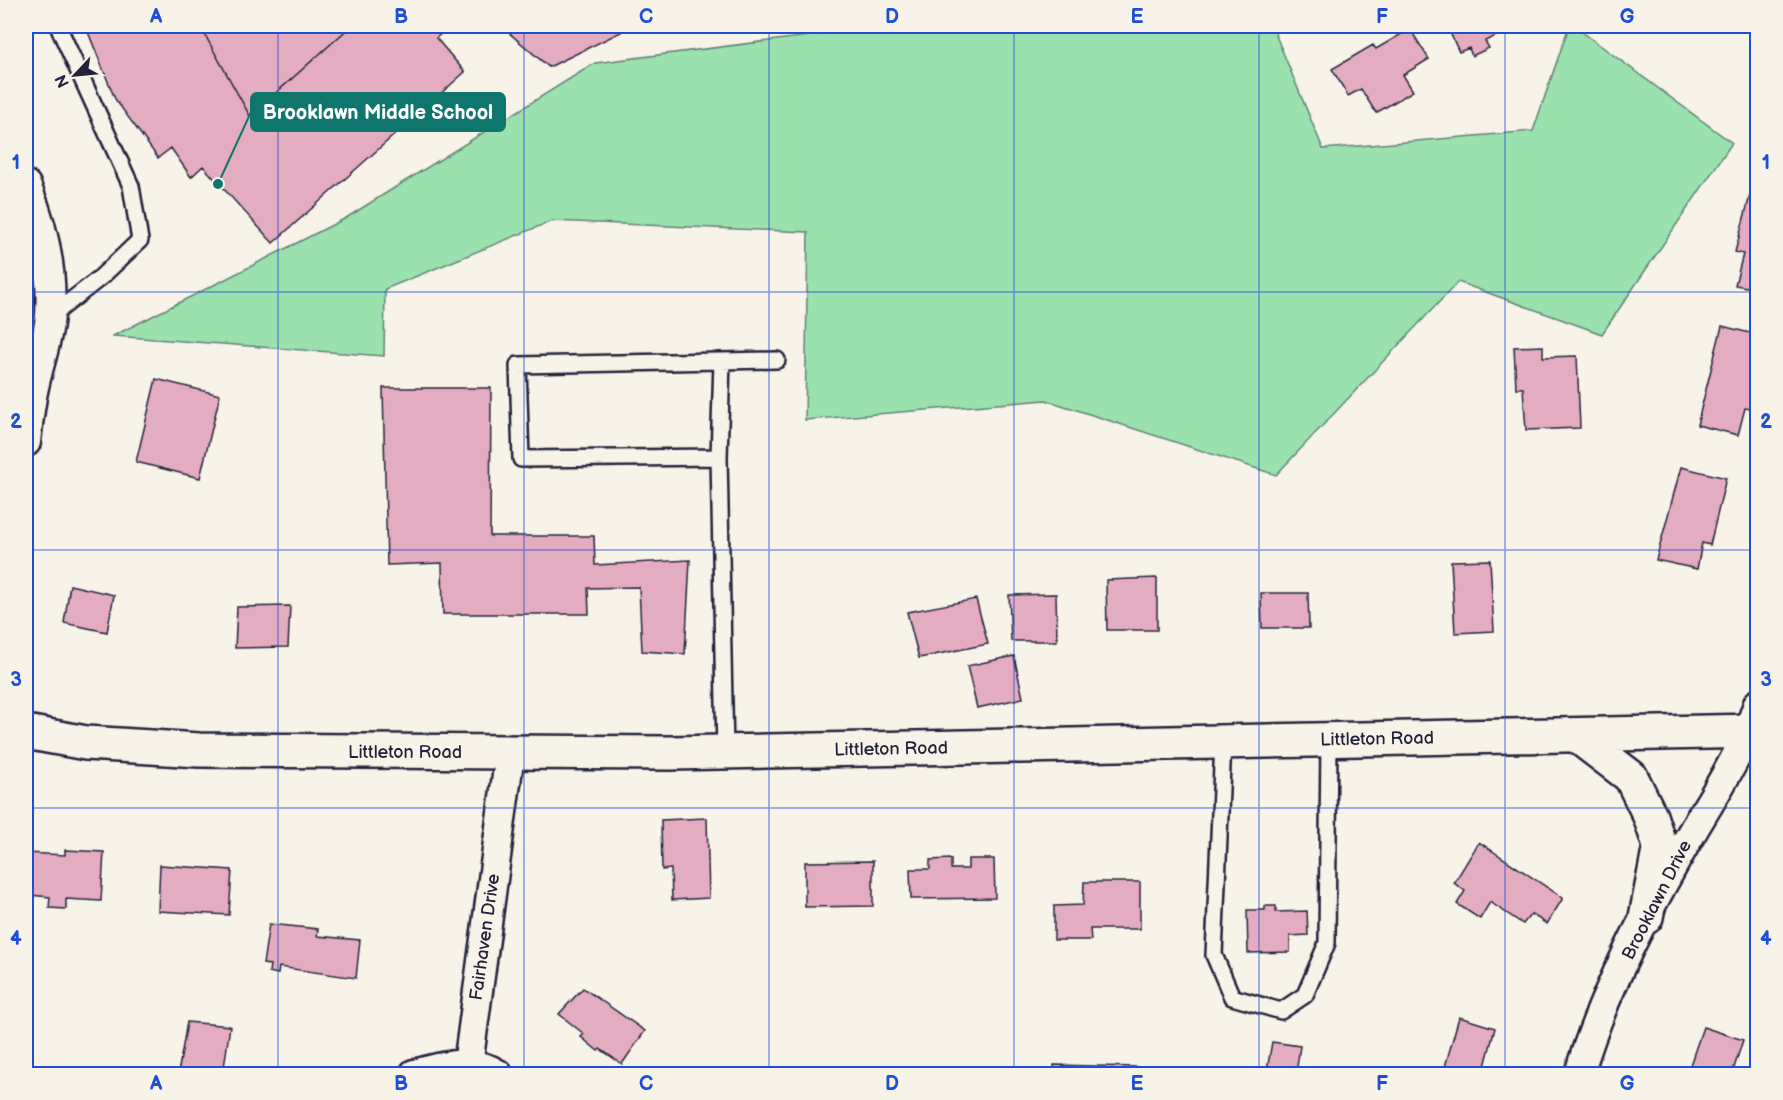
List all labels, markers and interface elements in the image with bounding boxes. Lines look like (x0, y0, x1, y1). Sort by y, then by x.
text: A (149, 5, 163, 29)
text: B (394, 5, 408, 29)
text: C (639, 5, 653, 29)
text: D (885, 5, 899, 29)
text: E (1131, 5, 1144, 29)
text: F (1376, 5, 1388, 29)
text: G (1620, 5, 1635, 29)
north arrow (45, 45, 105, 105)
text: N (52, 71, 74, 90)
callout: Brooklawn Middle School (251, 93, 505, 131)
text: Brooklawn Middle School (263, 101, 493, 125)
text: 1 (12, 151, 20, 175)
text: 1 (1762, 151, 1770, 175)
text: 2 (10, 410, 22, 434)
text: 2 (1760, 410, 1772, 434)
text: 3 (10, 668, 22, 692)
text: 3 (1760, 668, 1772, 692)
street label: Littleton Road (1320, 728, 1434, 750)
street label: Littleton Road (834, 738, 948, 760)
street label: Littleton Road (348, 742, 462, 763)
street label: Brooklawn Drive (1618, 836, 1696, 963)
street label: Fairhaven Drive (466, 872, 504, 1002)
text: 4 (10, 927, 22, 951)
text: 4 (1760, 927, 1772, 951)
text: A (149, 1072, 163, 1096)
text: B (394, 1072, 408, 1096)
text: C (639, 1072, 653, 1096)
text: D (885, 1072, 899, 1096)
text: E (1131, 1072, 1144, 1096)
text: F (1376, 1072, 1388, 1096)
text: G (1620, 1072, 1635, 1096)

